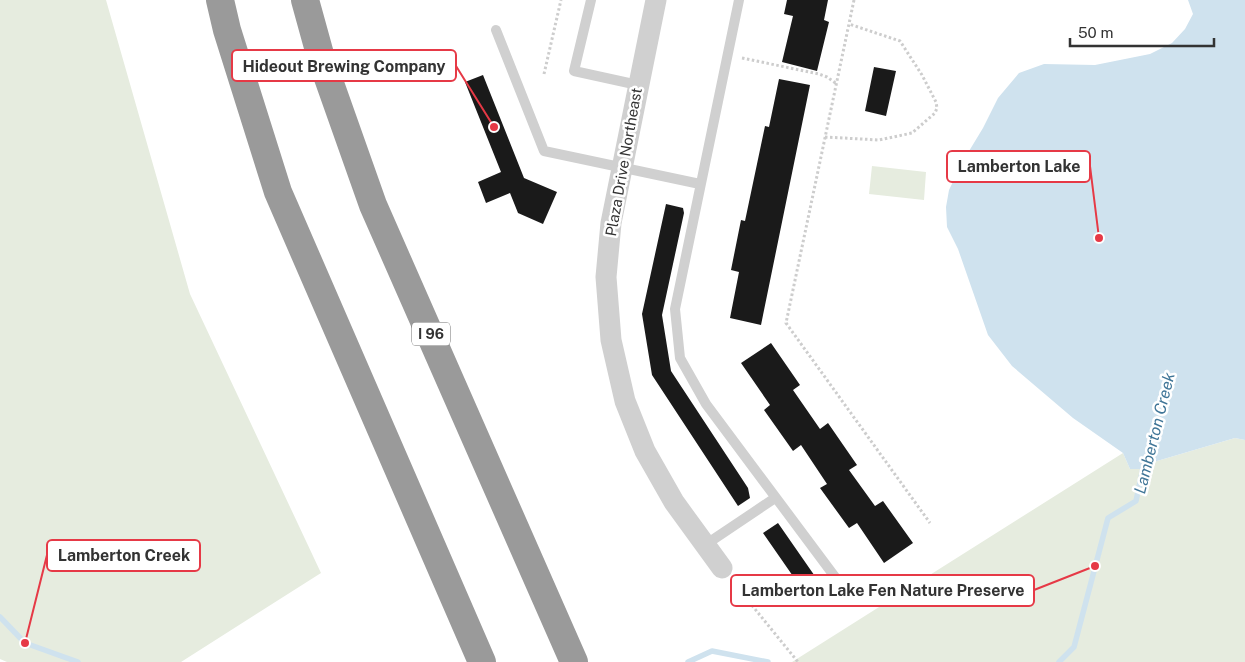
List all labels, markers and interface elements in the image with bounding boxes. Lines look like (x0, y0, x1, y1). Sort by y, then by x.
scale bar (1070, 15, 1214, 47)
text: 50 m (1078, 24, 1113, 41)
callout: Hideout Brewing Company (232, 50, 456, 81)
text: Hideout Brewing Company (242, 57, 446, 76)
street label: Plaza Drive Northeast (602, 86, 645, 238)
callout: Lamberton Lake (947, 151, 1090, 182)
text: Lamberton Lake (958, 157, 1080, 176)
road number: I 96 (412, 322, 450, 346)
water label: Lamberton Creek (1130, 370, 1179, 496)
callout: Lamberton Creek (47, 540, 200, 571)
text: Lamberton Creek (58, 546, 190, 565)
callout: Lamberton Lake Fen Nature Preserve (731, 575, 1034, 606)
text: Lamberton Lake Fen Nature Preserve (741, 581, 1025, 600)

